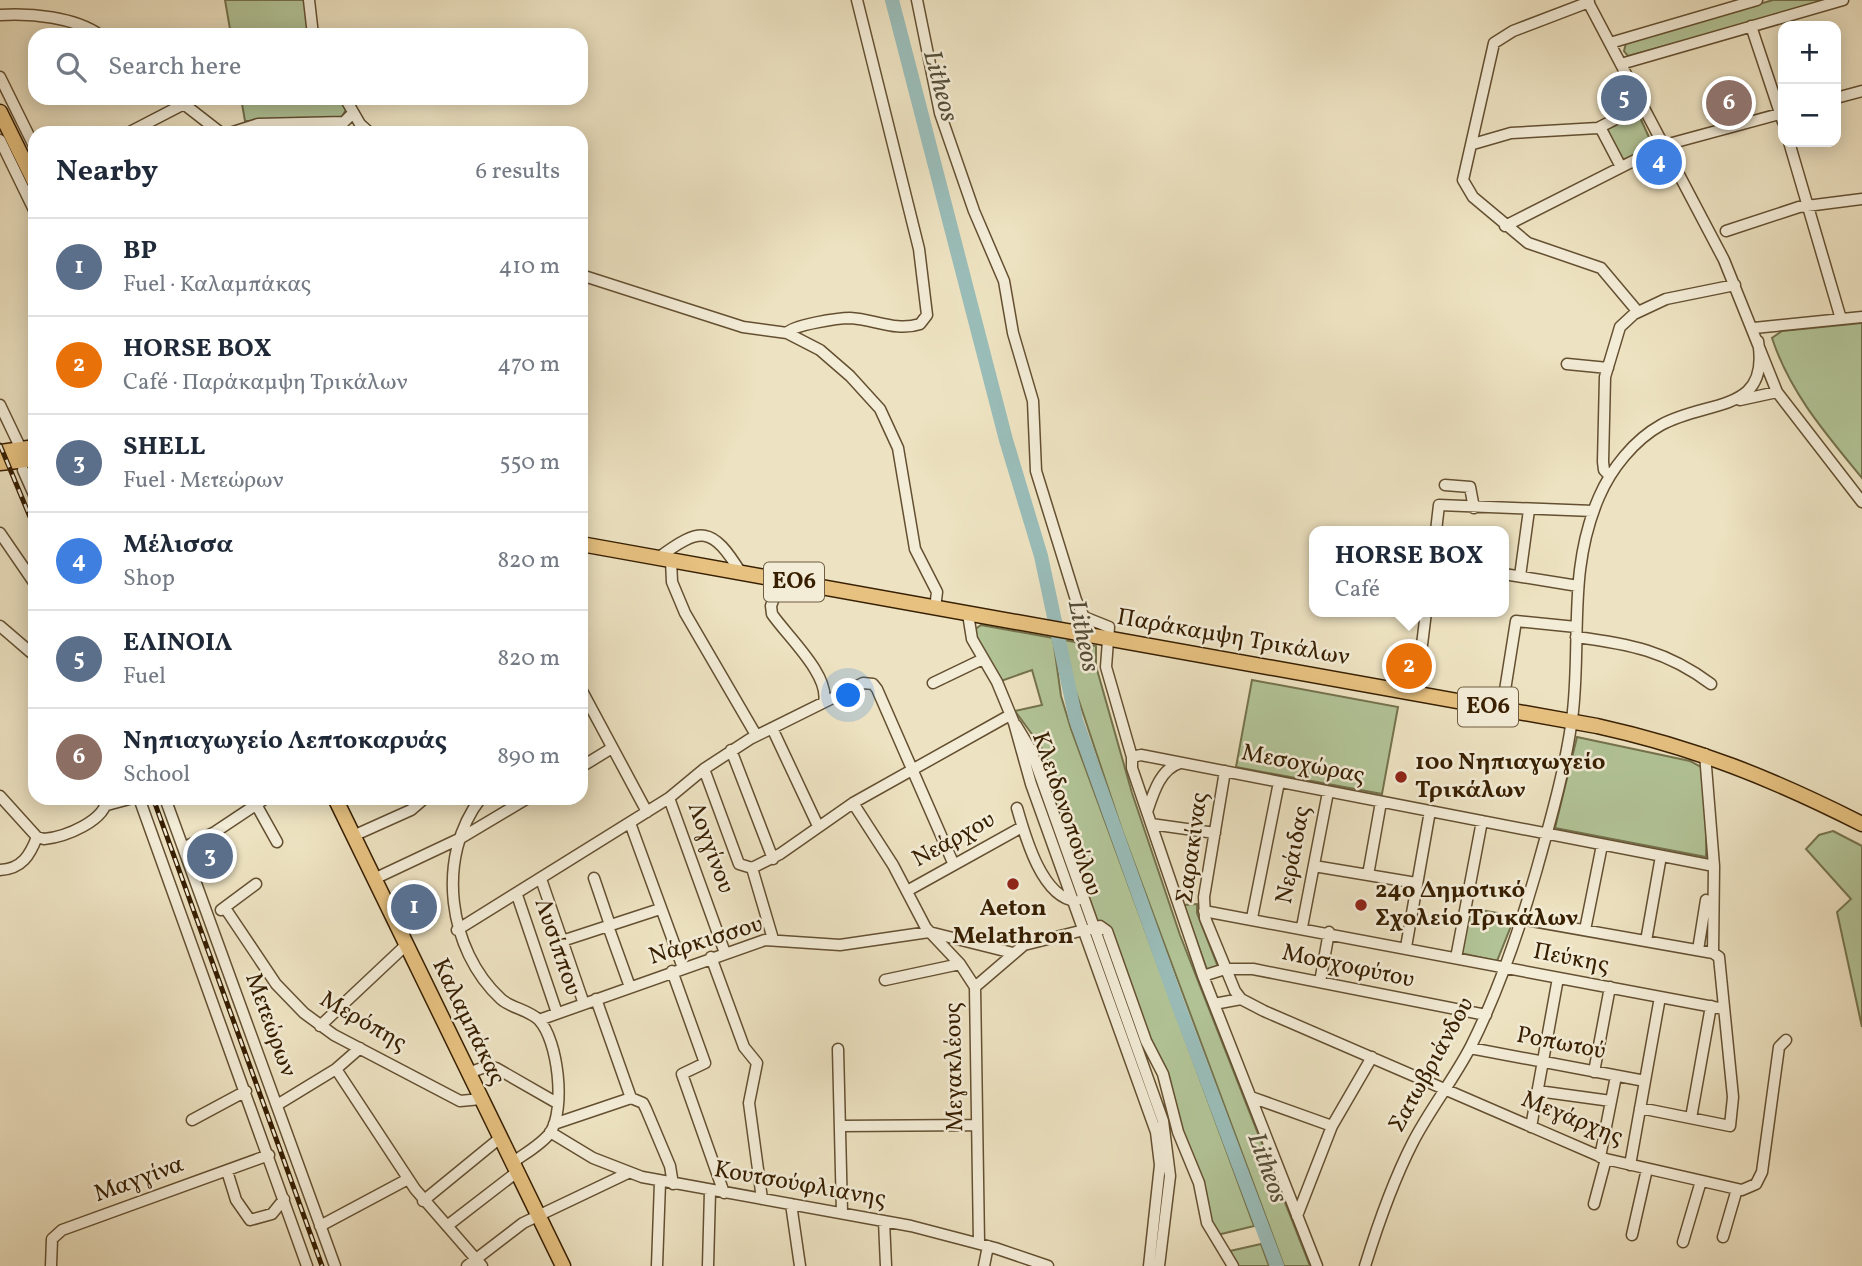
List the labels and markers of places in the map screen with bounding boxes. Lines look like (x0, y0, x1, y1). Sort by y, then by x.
pin: 5 (1601, 72, 1647, 124)
pin: 6 (1706, 77, 1752, 129)
pin: 4 (1636, 136, 1682, 188)
pin: 2 (1386, 640, 1432, 692)
place label: 10ο Νηπιαγωγείο Τρικάλων (1415, 746, 1606, 808)
marker: 10ο Νηπιαγωγείο Τρικάλων (1393, 769, 1409, 785)
pin: 3 (187, 830, 233, 882)
place label: 24ο Δημοτικό Σχολείο Τρικάλων (1375, 874, 1578, 936)
marker: Aeton Melathron (1005, 876, 1021, 892)
pin: 1 (391, 881, 437, 933)
place label: Aeton Melathron (952, 892, 1074, 954)
marker: 24ο Δημοτικό Σχολείο Τρικάλων (1353, 897, 1369, 913)

